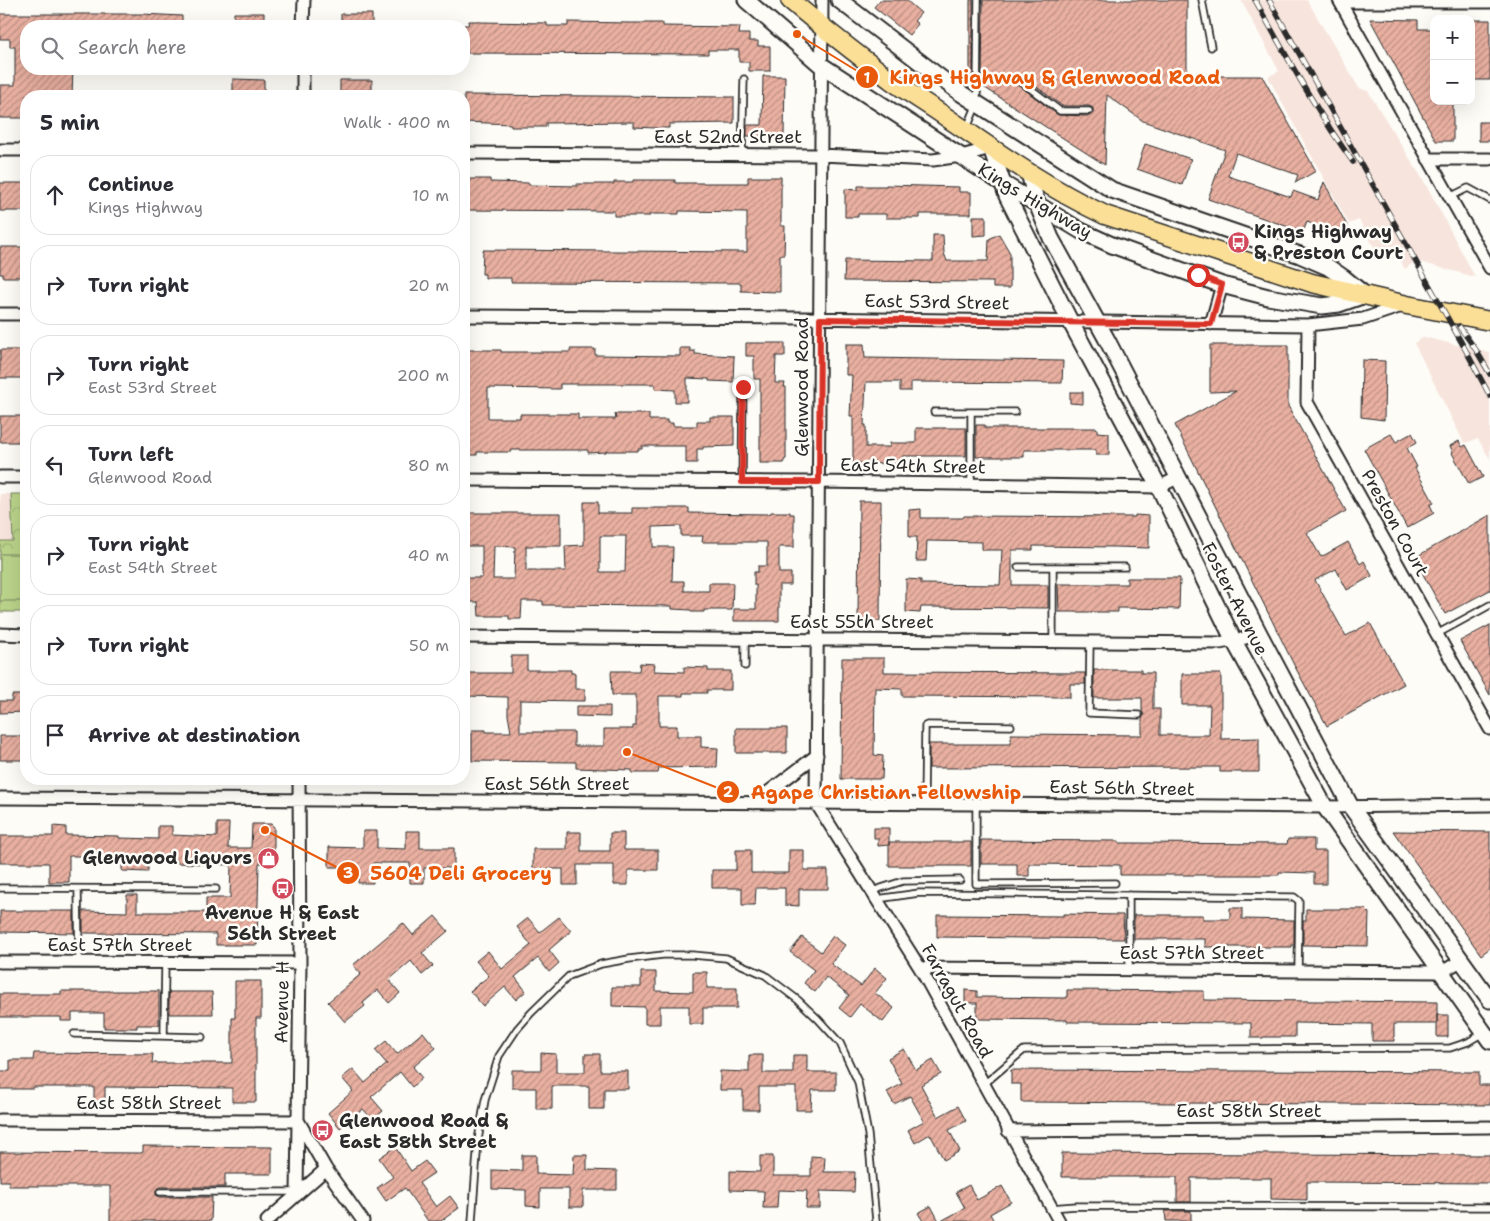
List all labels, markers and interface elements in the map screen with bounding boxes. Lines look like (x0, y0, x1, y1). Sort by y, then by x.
map controls (1430, 15, 1475, 105)
button: + (1430, 15, 1475, 60)
search box (20, 20, 470, 75)
icon: search (38, 34, 66, 62)
text: Search here (78, 35, 187, 60)
callout: Kings Highway & Glenwood Road (855, 60, 1231, 94)
button: − (1430, 60, 1475, 105)
text: Kings Highway & Glenwood Road (890, 65, 1220, 90)
text: 1 (864, 68, 871, 88)
text: 5 min (40, 109, 100, 137)
text: Walk · 400 m (343, 112, 450, 133)
street label: East 52nd Street (654, 125, 802, 149)
street label: Kings Highway (973, 157, 1097, 245)
text: Continue (88, 172, 174, 197)
icon: ahead (41, 181, 69, 209)
text: 10 m (412, 185, 449, 206)
text: Kings Highway (88, 197, 203, 218)
place label: Kings Highway & Preston Court (1254, 220, 1404, 265)
bus stop icon: Kings Highway & Preston Court (1226, 230, 1250, 254)
route start (1187, 264, 1210, 287)
icon: right (41, 271, 69, 299)
text: Turn right (88, 273, 189, 298)
text: 20 m (408, 275, 449, 296)
street label: East 53rd Street (864, 289, 1010, 315)
street label: Glenwood Road (790, 317, 814, 457)
text: Turn right (88, 352, 189, 377)
icon: right (41, 361, 69, 389)
text: 200 m (397, 365, 449, 386)
route end (732, 376, 755, 399)
text: East 53rd Street (88, 377, 217, 398)
text: Turn left (88, 442, 174, 467)
icon: left (41, 451, 69, 479)
street label: East 54th Street (840, 453, 986, 479)
text: 80 m (408, 455, 449, 476)
street label: Preston Court (1356, 465, 1434, 581)
text: Glenwood Road (88, 467, 212, 488)
text: Turn right (88, 532, 189, 557)
street label: Foster Avenue (1196, 538, 1274, 660)
icon: right (41, 541, 69, 569)
text: 40 m (407, 545, 449, 566)
text: East 54th Street (88, 557, 217, 578)
street label: East 55th Street (790, 610, 934, 634)
icon: right (41, 631, 69, 659)
text: Turn right (88, 633, 189, 658)
text: 50 m (409, 635, 449, 656)
icon: arrive (41, 721, 69, 749)
text: Arrive at destination (88, 723, 300, 748)
street label: East 56th Street (484, 772, 630, 796)
callout: Agape Christian Fellowship (716, 775, 1031, 809)
street label: East 56th Street (1049, 775, 1195, 801)
text: Agape Christian Fellowship (751, 780, 1021, 805)
text: 2 (723, 782, 734, 802)
place label: Glenwood Liquors (82, 846, 252, 870)
shop icon: Glenwood Liquors (256, 846, 280, 870)
callout: 5604 Deli Grocery (335, 856, 562, 890)
text: 5604 Deli Grocery (370, 861, 552, 886)
text: 3 (343, 863, 353, 883)
bus stop icon: Avenue H & East 56th Street (270, 876, 294, 900)
place label: Avenue H & East 56th Street (205, 901, 360, 946)
street label: East 57th Street (48, 933, 193, 957)
street label: Farragut Road (916, 940, 998, 1062)
street label: East 57th Street (1120, 941, 1265, 965)
street label: Avenue H (269, 960, 295, 1044)
street label: East 58th Street (76, 1091, 222, 1115)
street label: East 58th Street (1176, 1099, 1322, 1123)
place label: Glenwood Road & East 58th Street (339, 1109, 509, 1154)
bus stop icon: Glenwood Road & East 58th Street (311, 1119, 335, 1143)

